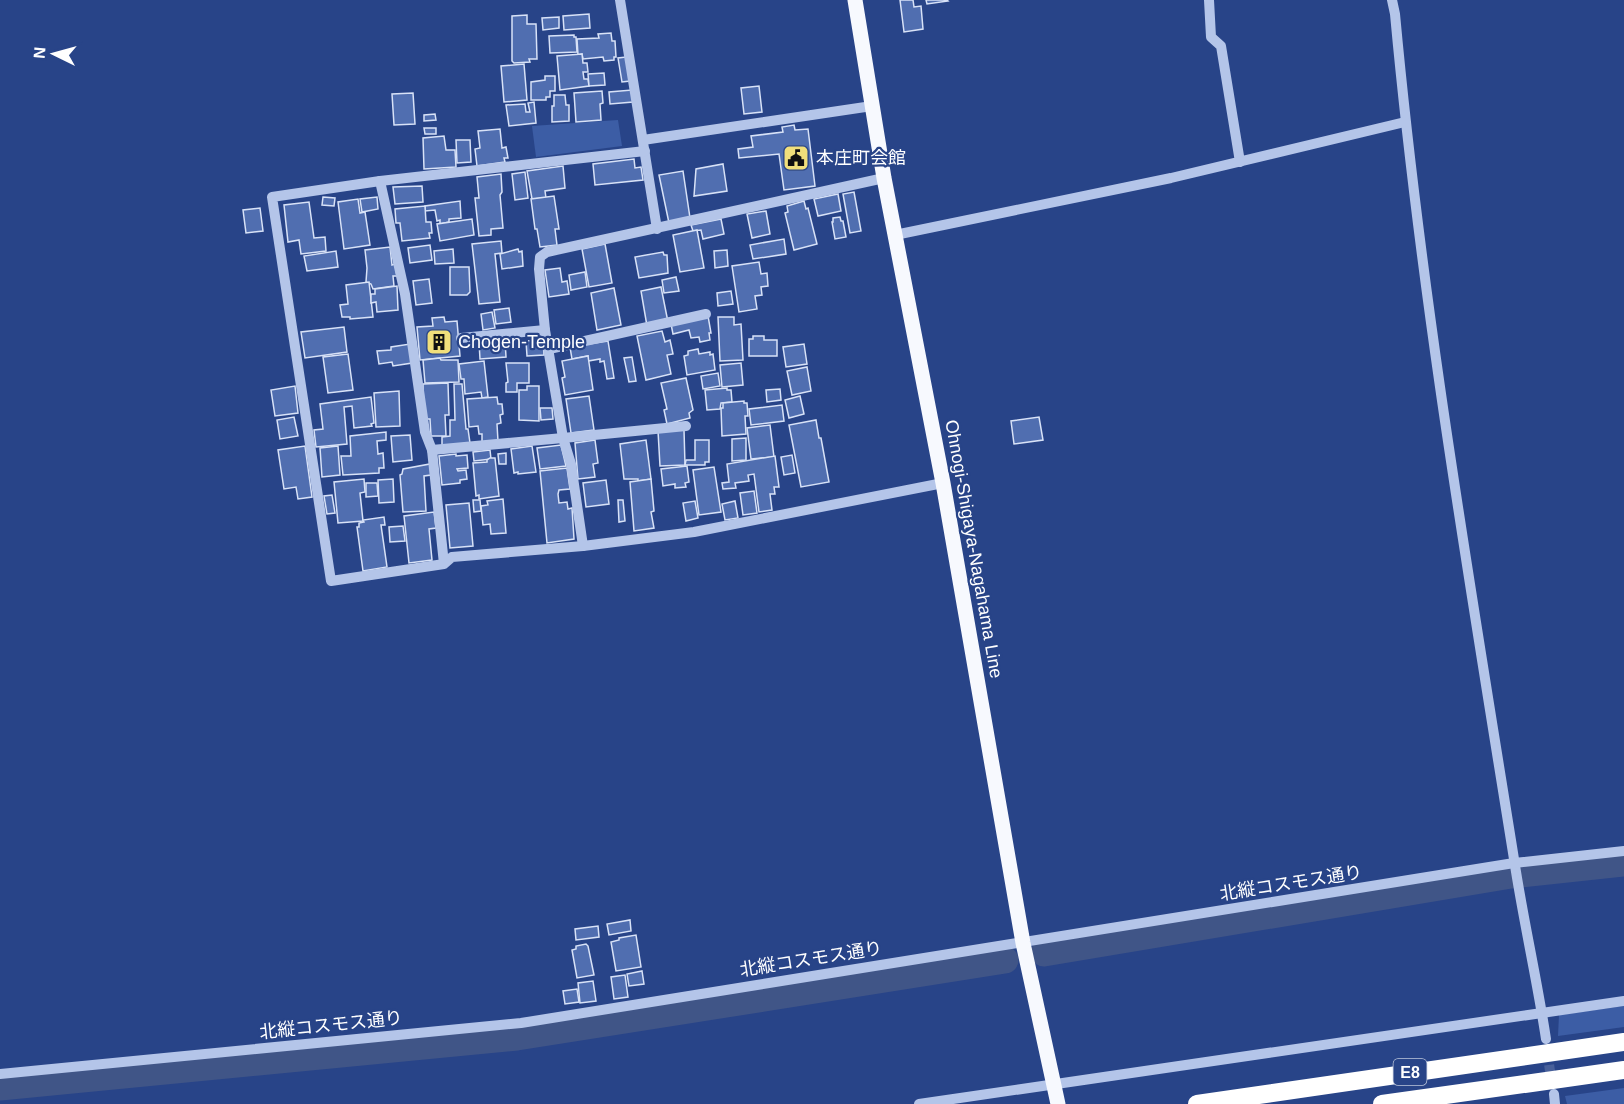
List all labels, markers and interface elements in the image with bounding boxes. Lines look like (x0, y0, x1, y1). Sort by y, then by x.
north arrow (24, 24, 84, 84)
text: N (31, 46, 49, 59)
public building icon: 本庄町会館 (781, 143, 811, 173)
place label: 本庄町会館 (816, 148, 906, 168)
building icon: Chogen-Temple (424, 327, 454, 357)
place label: Chogen-Temple (458, 332, 585, 352)
street label: Ohnogi-Shigaya-Nagahama Line (941, 418, 1007, 680)
street label: 北縦コスモス通り (1218, 862, 1364, 904)
street label: 北縦コスモス通り (738, 938, 884, 980)
street label: 北縦コスモス通り (258, 1008, 404, 1042)
road number: E8 (1394, 1059, 1426, 1085)

